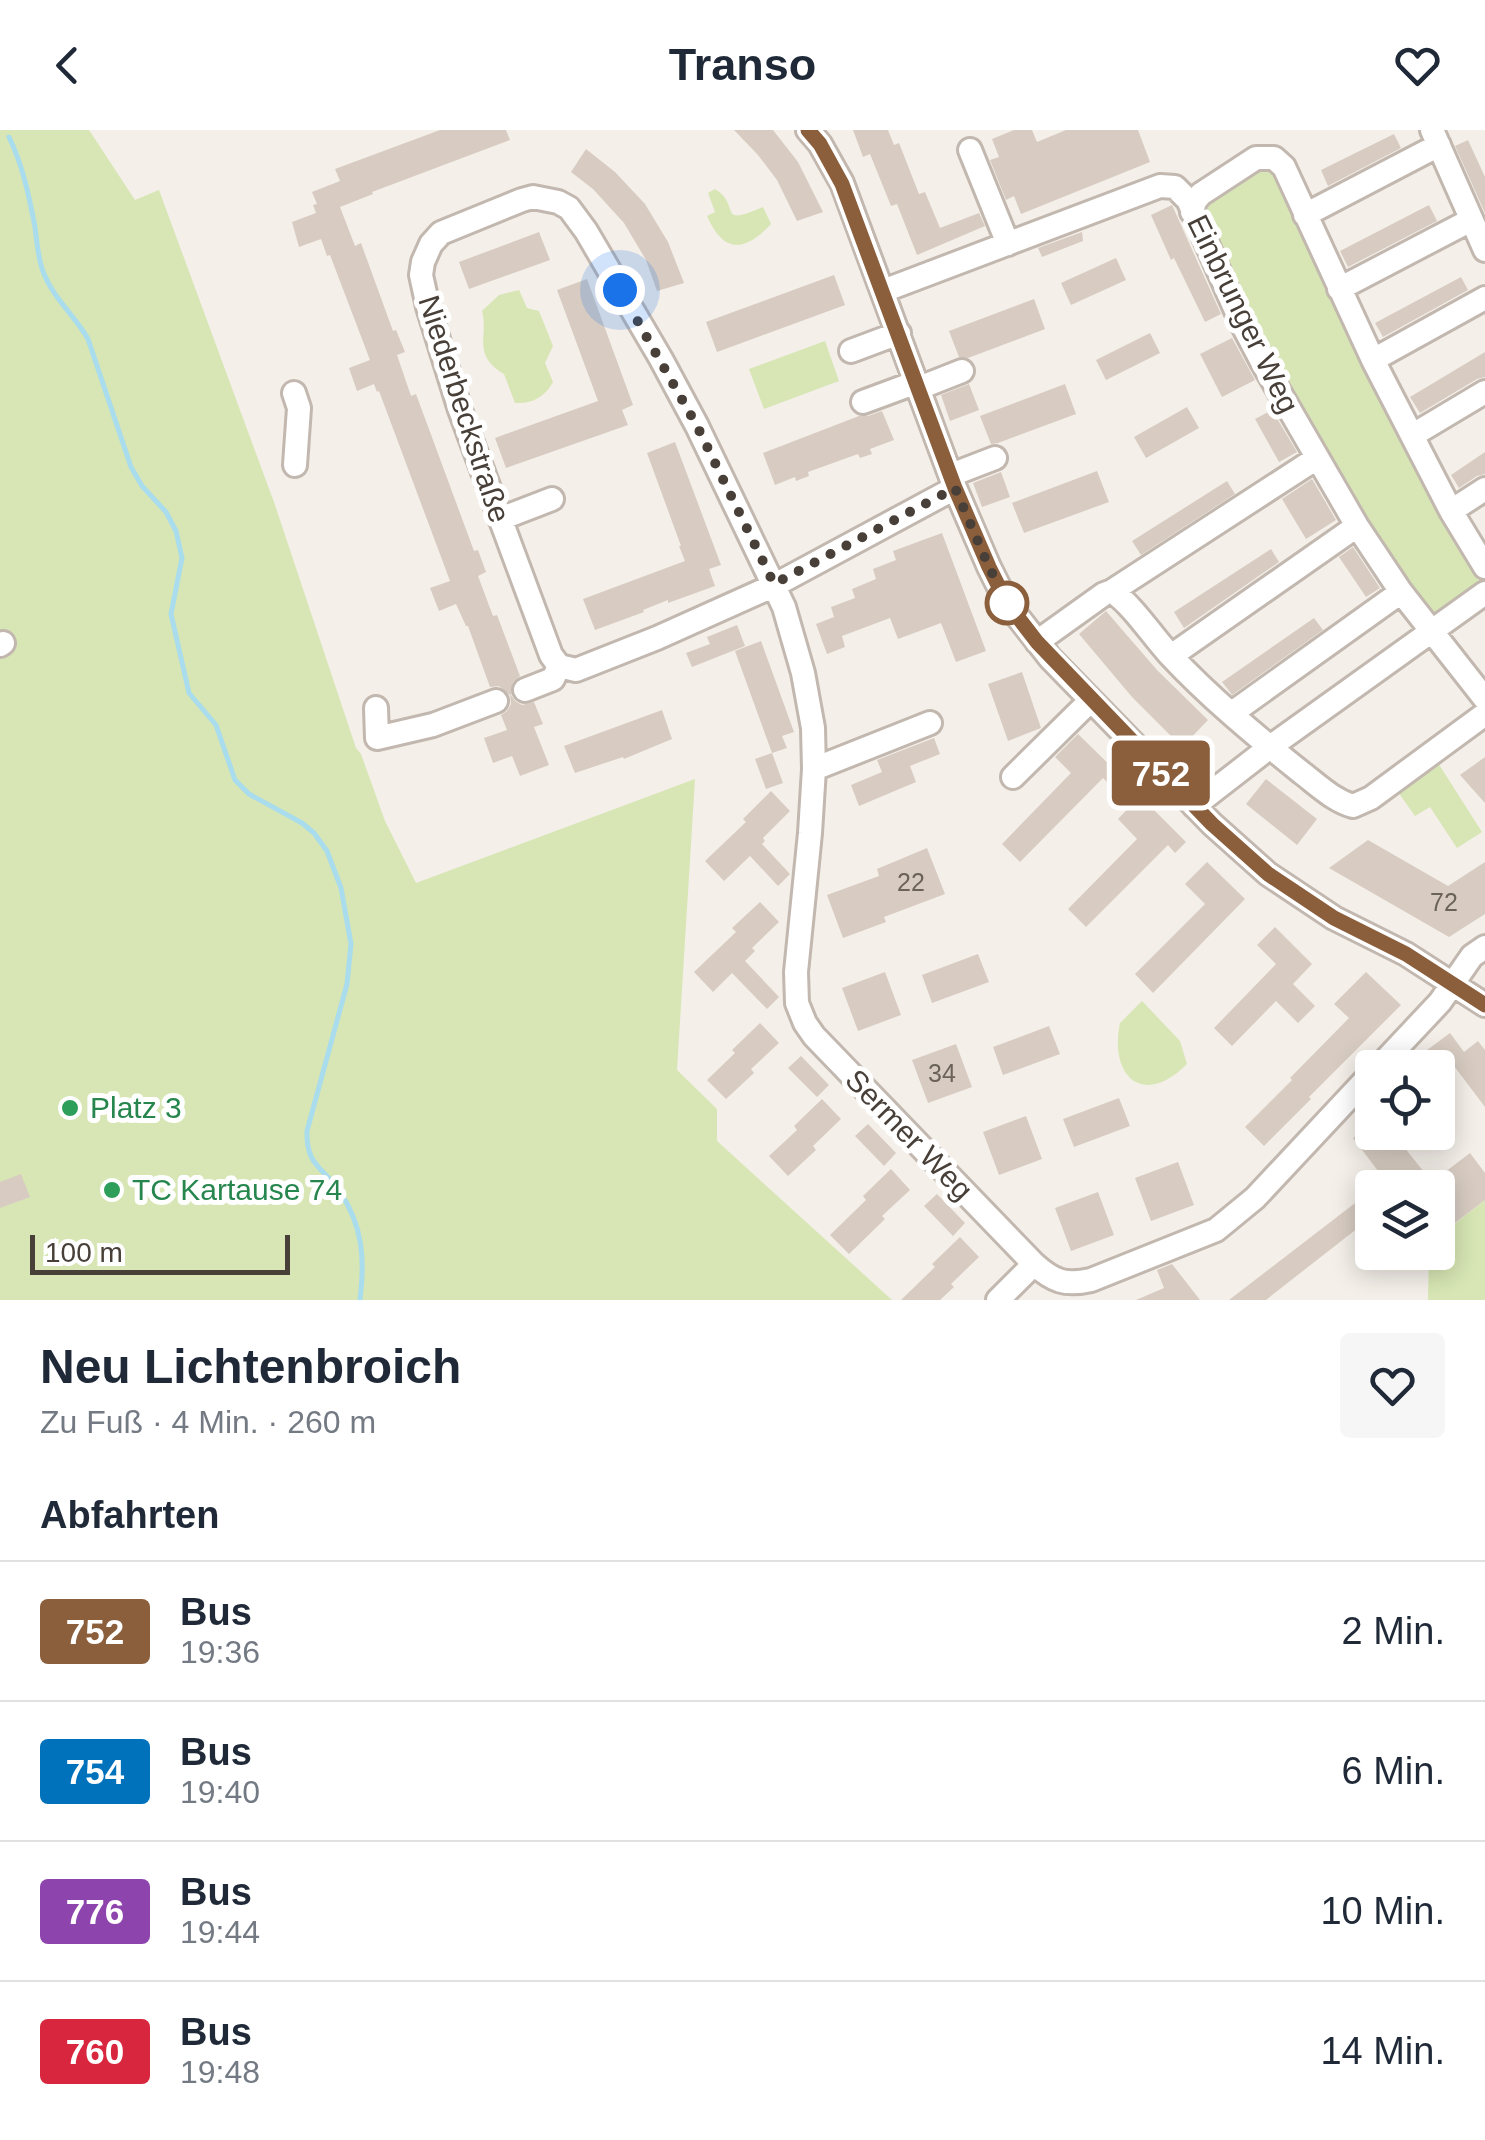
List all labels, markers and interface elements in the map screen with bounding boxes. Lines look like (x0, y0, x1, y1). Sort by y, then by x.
icon: back (40, 38, 95, 93)
icon: heart (1390, 38, 1445, 93)
text: Transo (669, 39, 816, 90)
street label: Einbrunger Weg (1181, 209, 1306, 418)
your location (595, 265, 645, 315)
street label: Niederbeckstraße (412, 291, 517, 527)
unlabelled marker (986, 582, 1028, 624)
line badge: 752 (1104, 740, 1218, 806)
text: 752 (1132, 754, 1190, 793)
house number: 22 (897, 868, 925, 896)
house number: 72 (1430, 888, 1458, 916)
map controls (1355, 1050, 1455, 1270)
button: locate (1355, 1050, 1455, 1150)
house number: 34 (928, 1059, 956, 1087)
street label: Sermer Weg (839, 1063, 980, 1206)
place label: Platz 3 (90, 1091, 182, 1124)
marker: Platz 3 (59, 1097, 81, 1119)
button: layers (1355, 1170, 1455, 1270)
place label: TC Kartause 74 (132, 1173, 342, 1206)
marker: TC Kartause 74 (101, 1179, 123, 1201)
scale bar (30, 1230, 290, 1274)
text: 100 m (45, 1237, 123, 1268)
button: heart (1340, 1333, 1445, 1438)
text: Neu Lichtenbroich (40, 1340, 461, 1393)
text: Zu Fuß · 4 Min. · 260 m (40, 1404, 376, 1440)
text: Abfahrten (40, 1494, 219, 1536)
text: Bus (180, 1591, 252, 1633)
text: 2 Min. (1342, 1610, 1445, 1652)
text: 752 (66, 1612, 124, 1651)
text: 19:36 (180, 1634, 260, 1670)
text: Bus (180, 1731, 252, 1773)
text: 6 Min. (1342, 1750, 1445, 1792)
text: 754 (66, 1752, 124, 1791)
text: 19:40 (180, 1774, 260, 1810)
text: Bus (180, 1871, 252, 1913)
text: 10 Min. (1320, 1890, 1445, 1932)
text: 776 (66, 1892, 124, 1931)
text: 19:44 (180, 1914, 260, 1950)
text: Bus (180, 2011, 252, 2053)
text: 14 Min. (1320, 2030, 1445, 2072)
text: 760 (66, 2032, 124, 2071)
text: 19:48 (180, 2054, 260, 2090)

